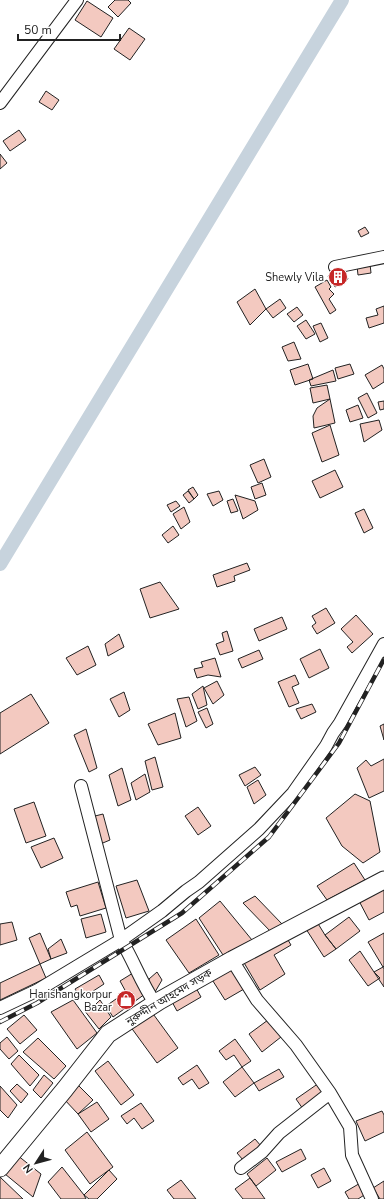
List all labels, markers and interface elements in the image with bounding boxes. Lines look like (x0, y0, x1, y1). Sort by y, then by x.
scale bar (18, 16, 120, 42)
text: 50 m (24, 22, 52, 38)
building icon: Shewly Vila (327, 266, 349, 288)
place label: Shewly Vila (265, 270, 324, 285)
street label: নুরুদ্দীন আহমেদ সড়ক (122, 965, 215, 1029)
place label: Harishangkorpur Bazar (29, 987, 112, 1015)
shop icon: Harishangkorpur Bazar (115, 989, 137, 1011)
north arrow (16, 1143, 56, 1183)
text: N (20, 1161, 37, 1176)

